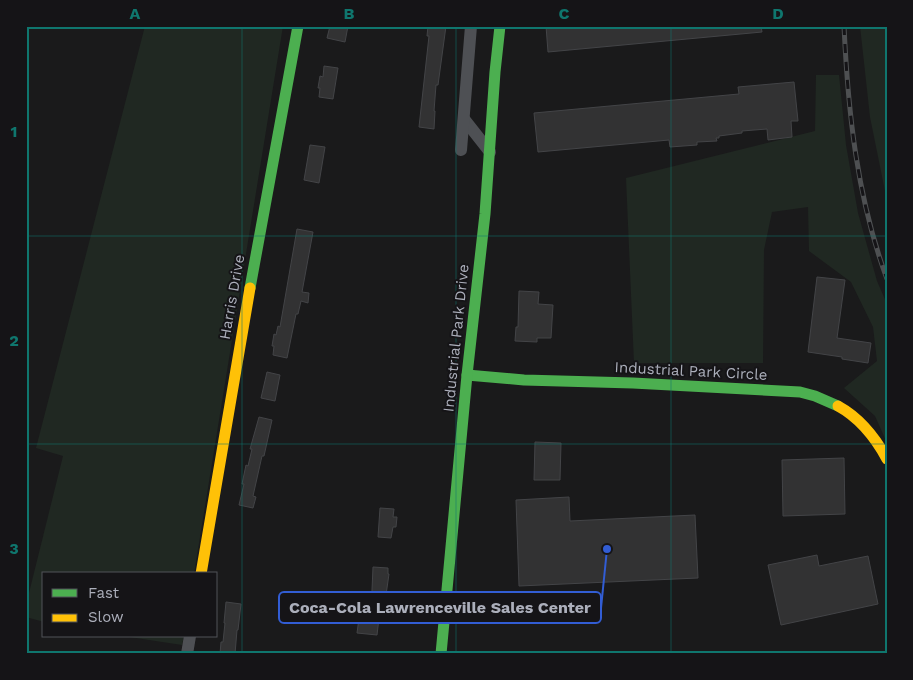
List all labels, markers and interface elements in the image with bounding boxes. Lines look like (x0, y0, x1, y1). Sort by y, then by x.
text: A (130, 4, 141, 23)
text: B (344, 4, 355, 23)
text: C (559, 4, 570, 23)
text: D (772, 4, 784, 23)
text: 1 (11, 122, 17, 141)
street label: Harris Drive (216, 253, 248, 341)
street label: Industrial Park Drive (439, 263, 473, 413)
text: 2 (9, 331, 19, 350)
street label: Industrial Park Circle (614, 358, 768, 384)
text: 3 (9, 539, 19, 558)
legend (42, 572, 218, 638)
text: Fast (88, 584, 120, 602)
callout: Coca-Cola Lawrenceville Sales Center (279, 592, 601, 623)
text: Coca-Cola Lawrenceville Sales Center (289, 598, 591, 617)
text: Slow (88, 608, 124, 626)

